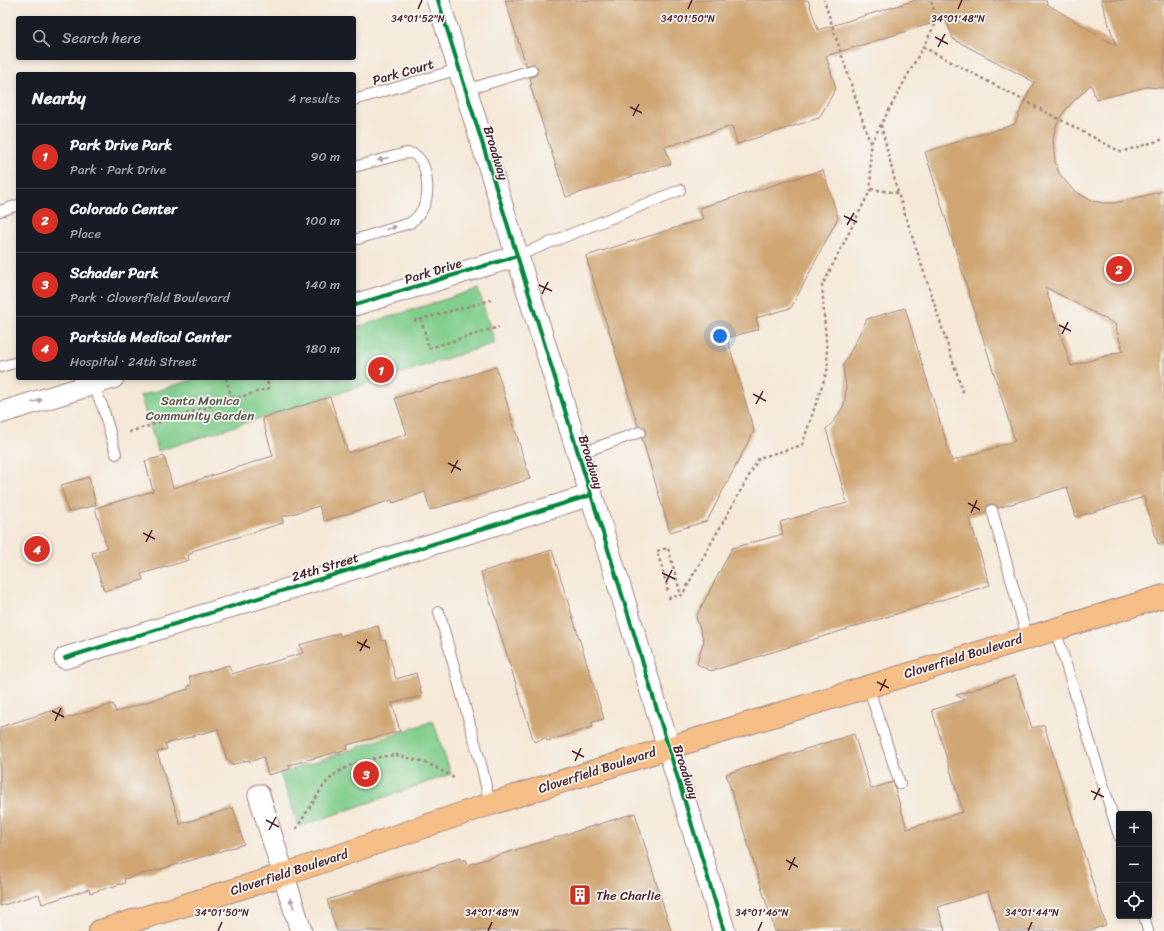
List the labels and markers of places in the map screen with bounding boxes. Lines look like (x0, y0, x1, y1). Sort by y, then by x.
pin: 2 (1106, 254, 1132, 284)
pin: 1 (368, 355, 394, 385)
pin: 4 (24, 534, 50, 564)
pin: 3 (353, 759, 379, 789)
building icon: The Charlie (567, 882, 593, 908)
place label: The Charlie (596, 884, 661, 907)

